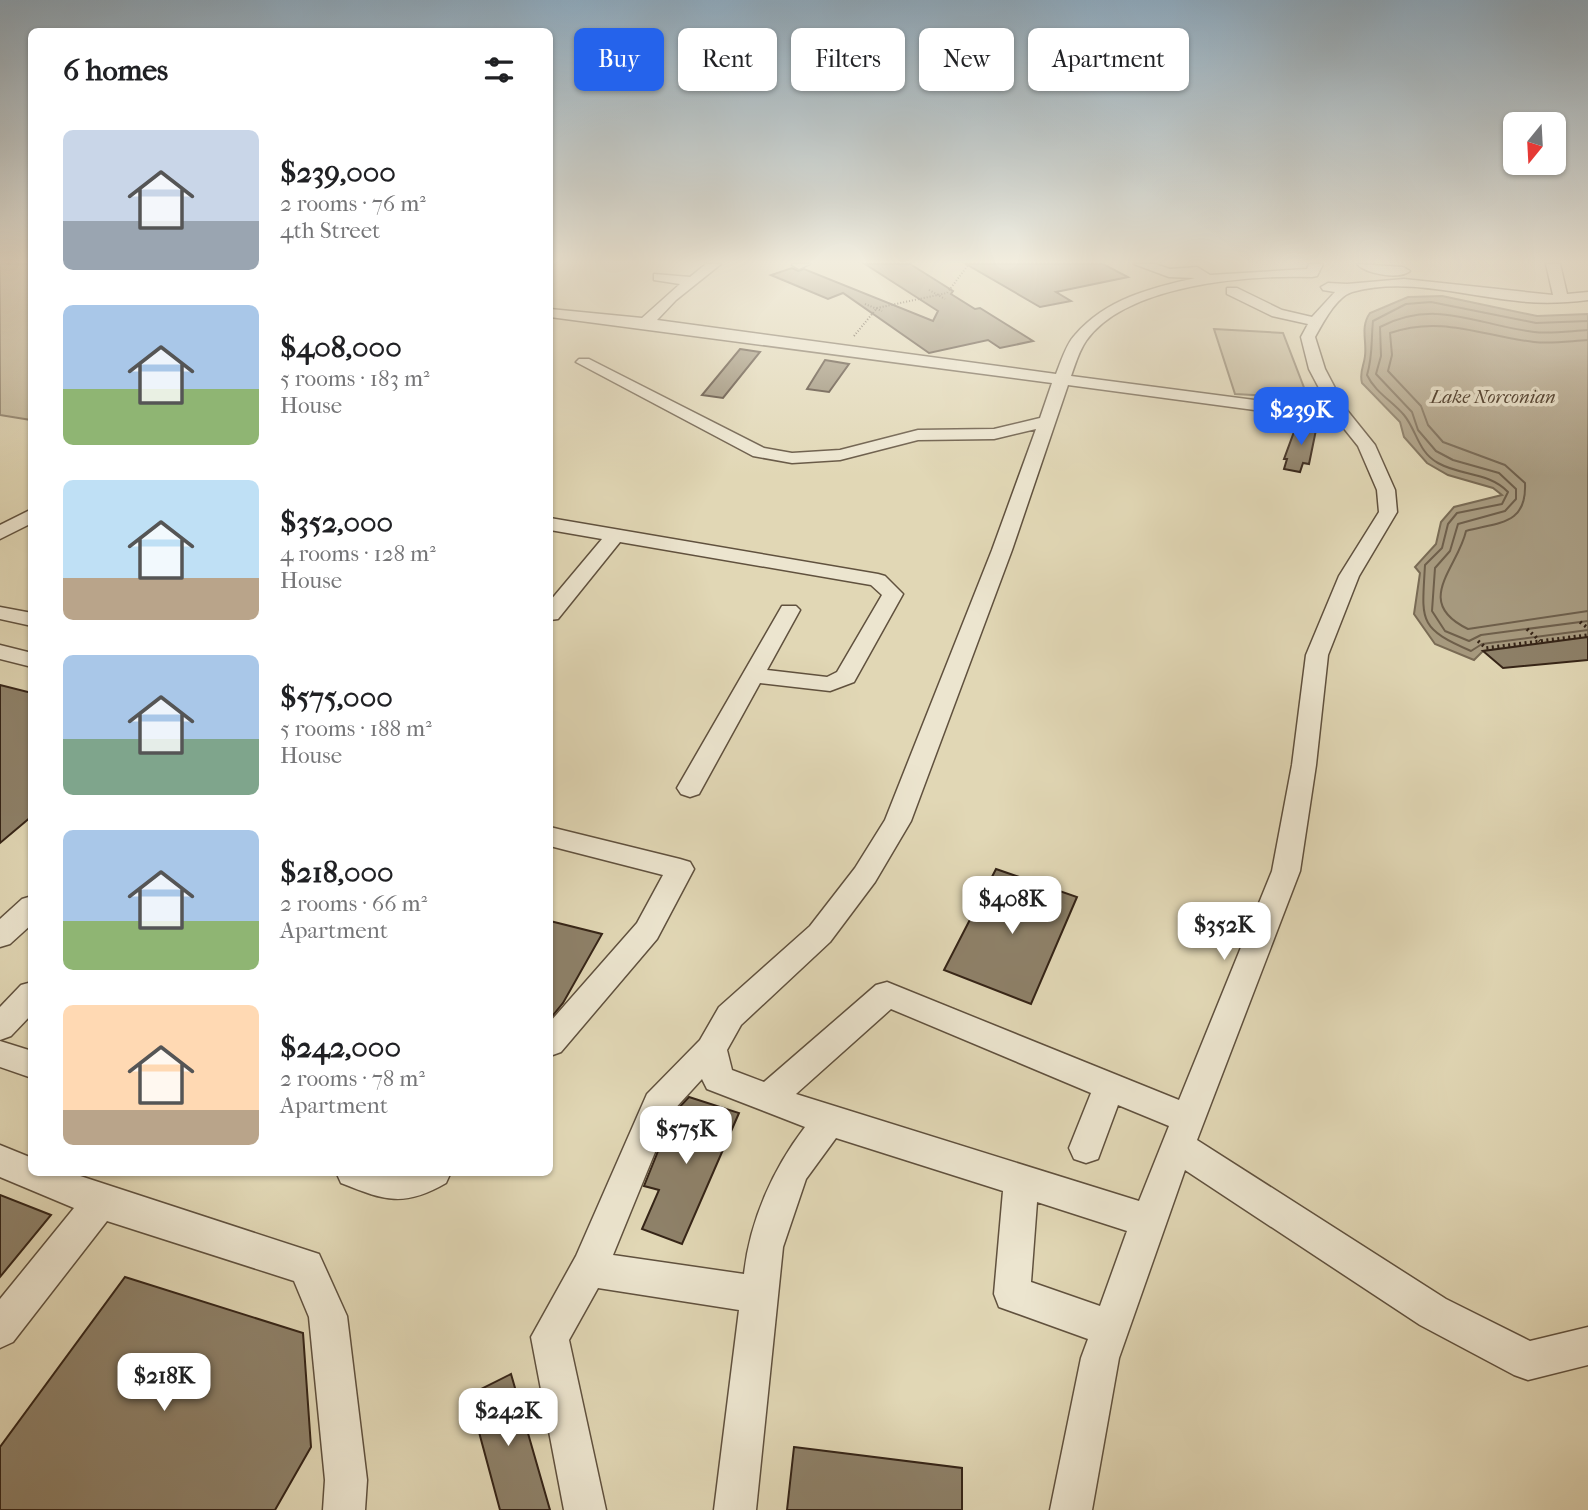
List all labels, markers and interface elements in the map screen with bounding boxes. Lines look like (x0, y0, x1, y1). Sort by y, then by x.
chip: Buy (574, 28, 664, 91)
chip: Rent (678, 28, 777, 91)
chip: Filters (791, 28, 905, 91)
chip: New (919, 28, 1014, 91)
chip: Apartment (1028, 28, 1189, 91)
icon: filters (480, 51, 518, 89)
text: 6 homes (63, 53, 168, 88)
north arrow (1503, 112, 1566, 175)
map controls (1503, 112, 1566, 175)
text: $239,000 (280, 155, 396, 190)
icon: home (119, 158, 203, 242)
text: 2 rooms · 76 m² (280, 190, 426, 217)
text: 4th Street (280, 217, 380, 244)
text: $408,000 (280, 330, 402, 365)
icon: home (119, 333, 203, 417)
text: 5 rooms · 183 m² (280, 365, 430, 392)
water label: Lake Norconian (1428, 386, 1556, 408)
pin: $239K (1252, 388, 1350, 447)
text: House (280, 392, 342, 419)
text: $239K (1270, 396, 1332, 423)
text: $352,000 (280, 505, 393, 540)
icon: home (119, 508, 203, 592)
text: 4 rooms · 128 m² (280, 540, 436, 567)
text: House (280, 567, 342, 594)
text: $575,000 (280, 680, 393, 715)
icon: home (119, 683, 203, 767)
text: 5 rooms · 188 m² (280, 715, 432, 742)
text: House (280, 742, 342, 769)
text: $218,000 (280, 855, 394, 890)
icon: home (119, 858, 203, 942)
pin: $408K (963, 876, 1061, 936)
text: $408K (978, 885, 1046, 912)
text: 2 rooms · 66 m² (280, 890, 427, 917)
pin: $352K (1175, 902, 1273, 962)
text: $352K (1194, 911, 1254, 938)
text: Apartment (280, 917, 388, 944)
text: $242,000 (280, 1030, 401, 1065)
icon: home (119, 1033, 203, 1117)
text: 2 rooms · 78 m² (280, 1065, 425, 1092)
text: Apartment (280, 1092, 388, 1119)
pin: $575K (637, 1106, 735, 1166)
text: $575K (656, 1115, 716, 1142)
pin: $218K (115, 1354, 213, 1413)
text: $218K (134, 1362, 194, 1389)
pin: $242K (459, 1388, 557, 1448)
text: $242K (475, 1397, 541, 1424)

